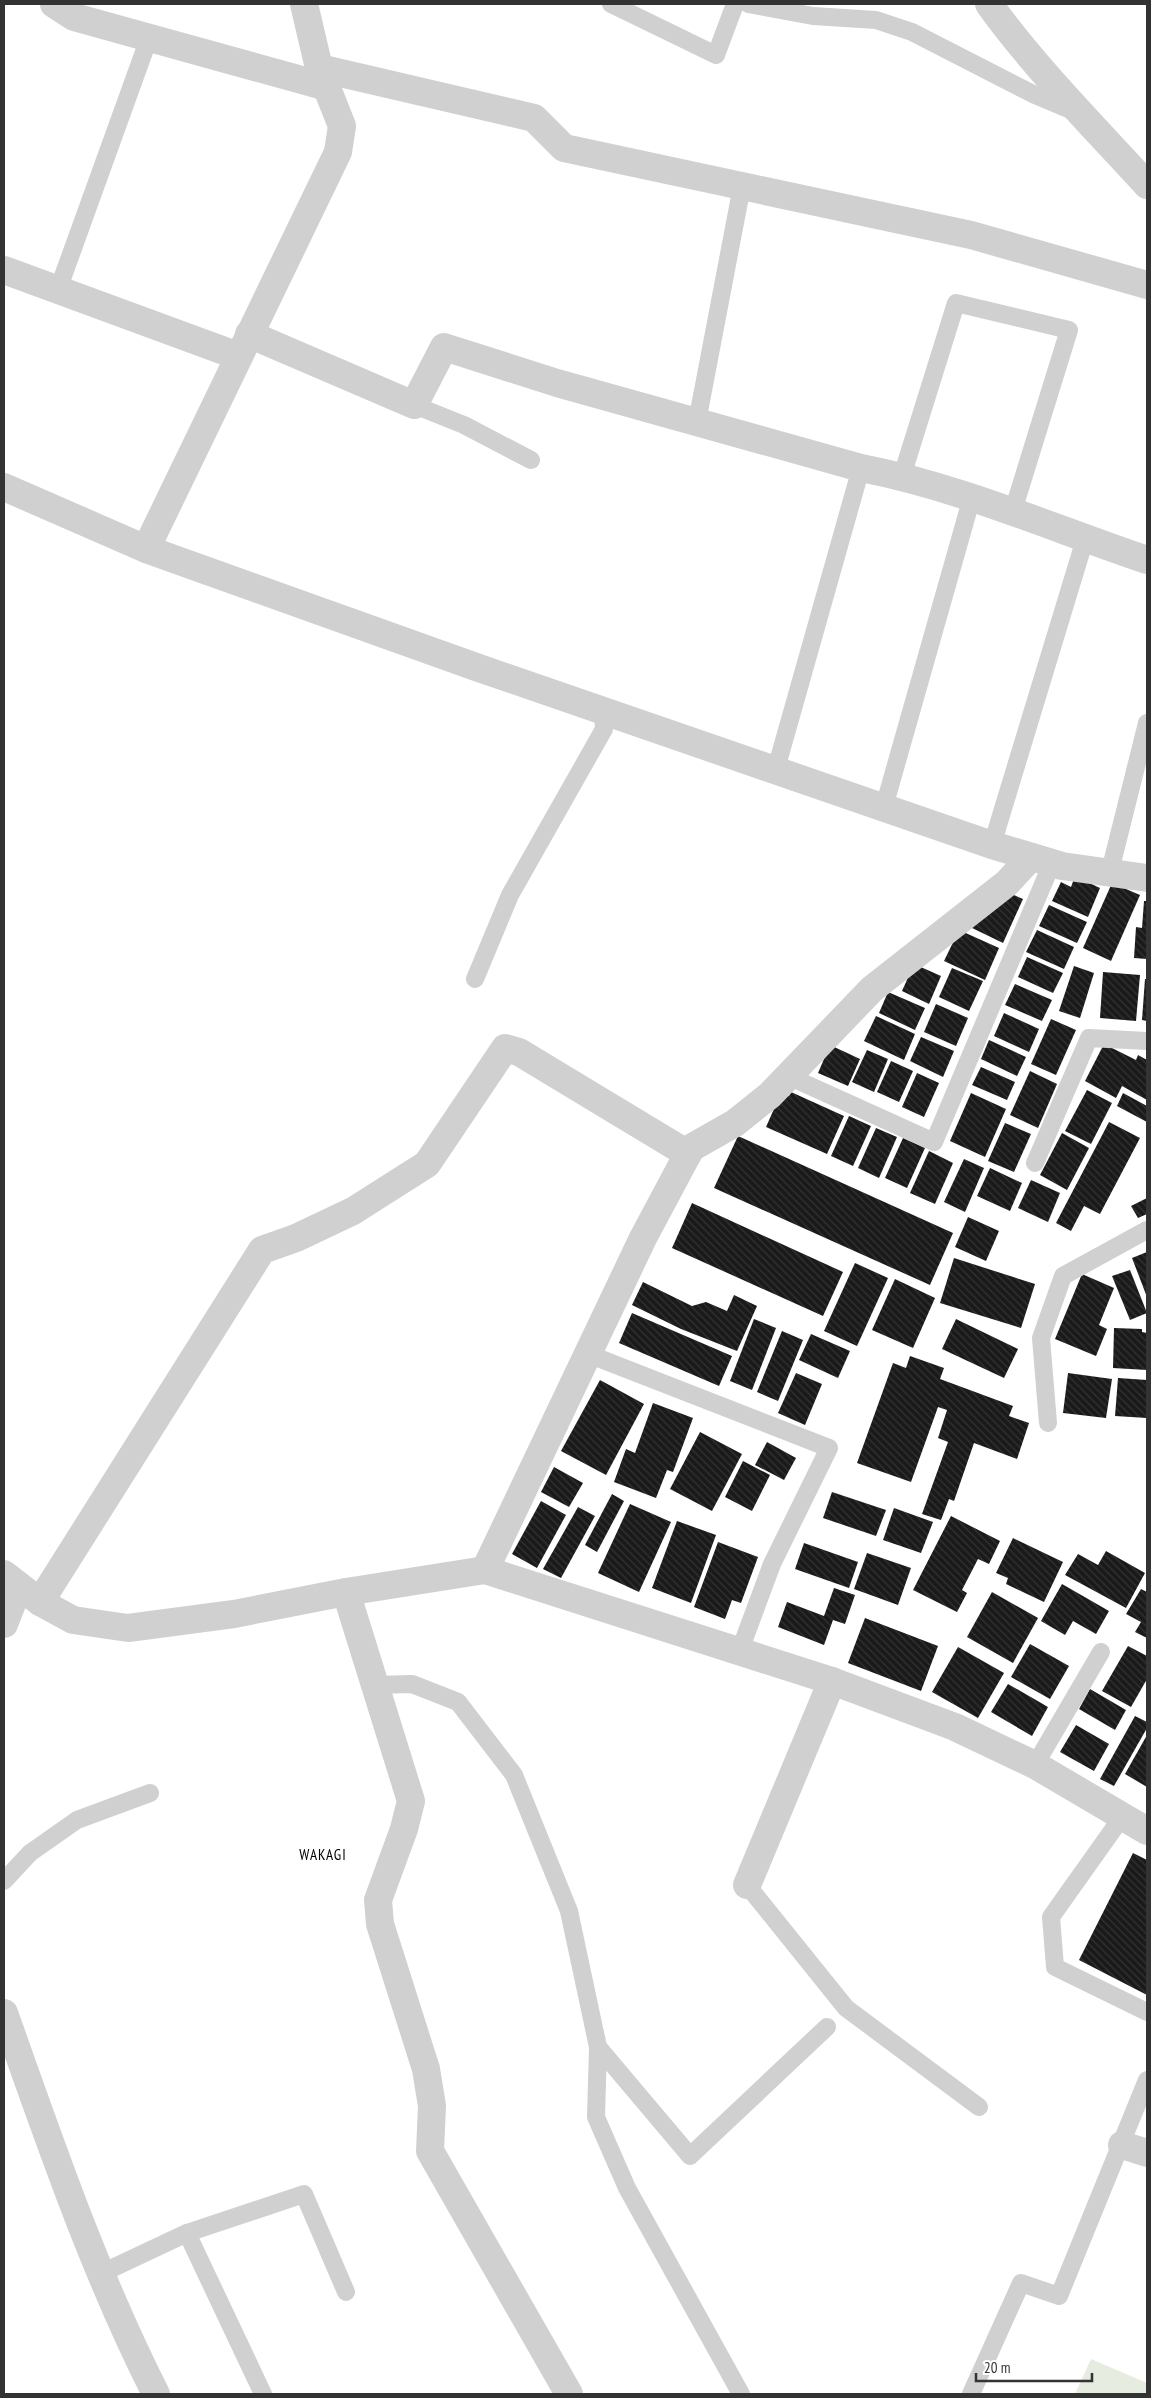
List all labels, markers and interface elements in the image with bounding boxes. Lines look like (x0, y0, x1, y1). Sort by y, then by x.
district label: WAKAGI (299, 1845, 347, 1864)
scale bar (976, 2350, 1092, 2382)
text: 20 m (984, 2358, 1010, 2377)

